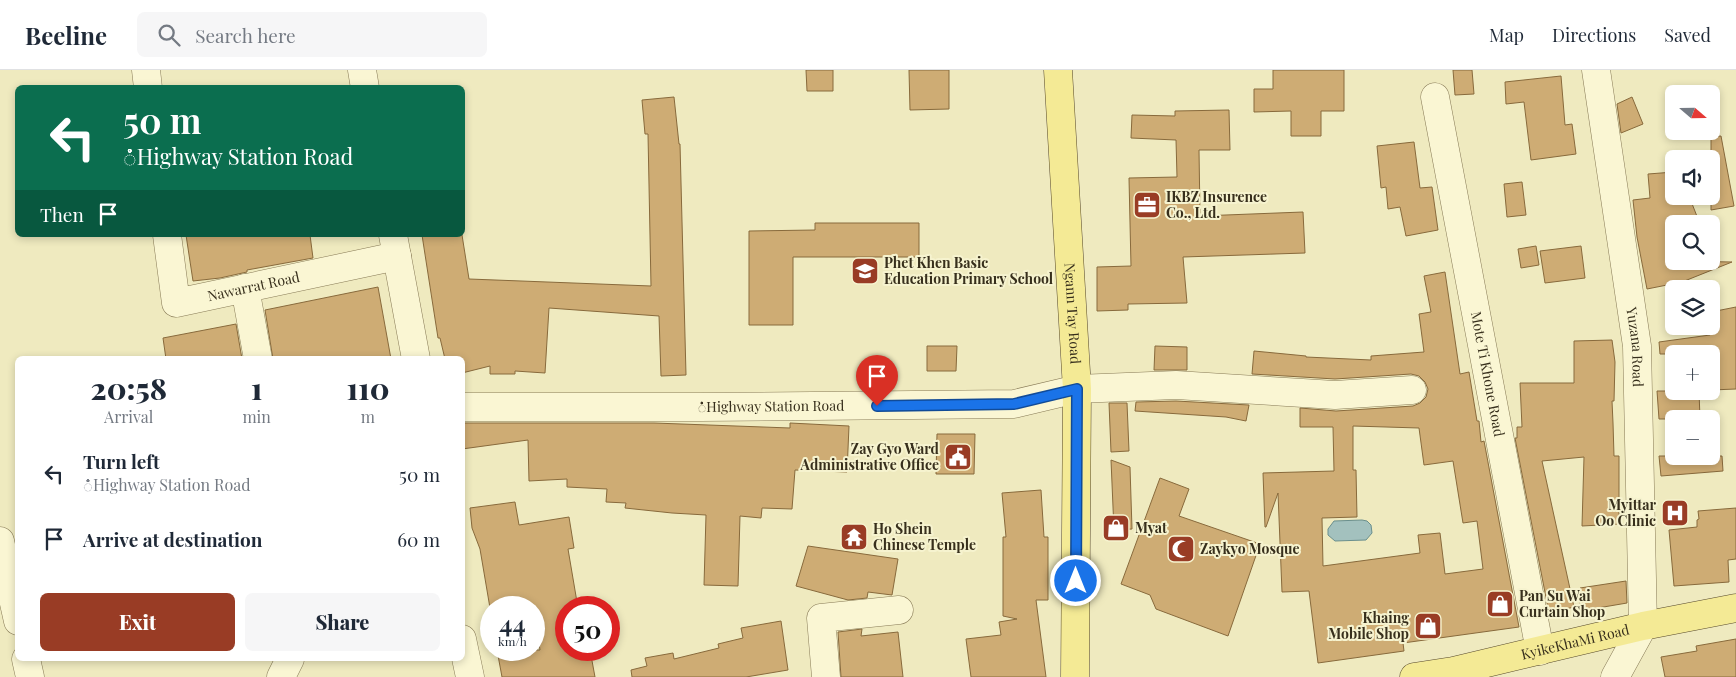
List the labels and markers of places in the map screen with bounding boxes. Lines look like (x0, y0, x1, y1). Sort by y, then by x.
place label: IKBZ Insurence Co., Ltd. (1166, 187, 1267, 222)
office icon: IKBZ Insurence Co., Ltd. (1132, 190, 1162, 220)
place label: Phet Khen Basic Education Primary School (884, 253, 1054, 288)
school or university icon: Phet Khen Basic Education Primary School (850, 256, 880, 286)
pin (856, 355, 898, 406)
place label: Zay Gyo Ward Administrative Office (800, 439, 940, 474)
public building icon: Zay Gyo Ward Administrative Office (943, 442, 973, 472)
place label: Myittar Oo Clinic (1595, 495, 1656, 530)
hospital icon: Myittar Oo Clinic (1660, 498, 1690, 528)
shop icon: Myat (1101, 513, 1131, 543)
place label: Myat (1135, 518, 1167, 537)
place label: Ho Shein Chinese Temple (873, 519, 976, 554)
temple icon: Ho Shein Chinese Temple (839, 522, 869, 552)
mosque icon: Zaykyo Mosque (1166, 534, 1196, 564)
place label: Zaykyo Mosque (1200, 539, 1300, 558)
place label: Pan Su Wai Curtain Shop (1519, 586, 1605, 621)
shop icon: Pan Su Wai Curtain Shop (1485, 589, 1515, 619)
place label: Khaing Mobile Shop (1328, 608, 1409, 643)
shop icon: Khaing Mobile Shop (1413, 611, 1443, 641)

